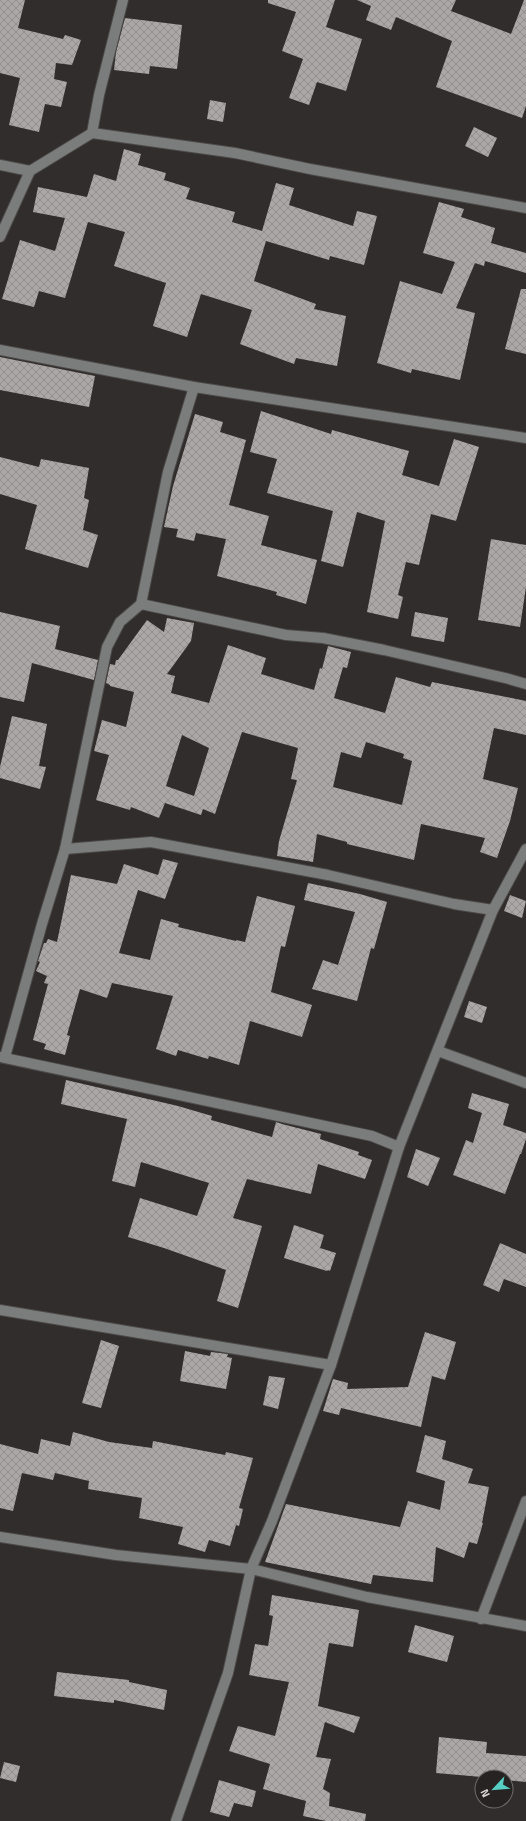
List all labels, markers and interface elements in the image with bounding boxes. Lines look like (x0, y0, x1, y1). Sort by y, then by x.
north arrow (474, 1769, 514, 1809)
text: N (476, 1786, 494, 1800)

